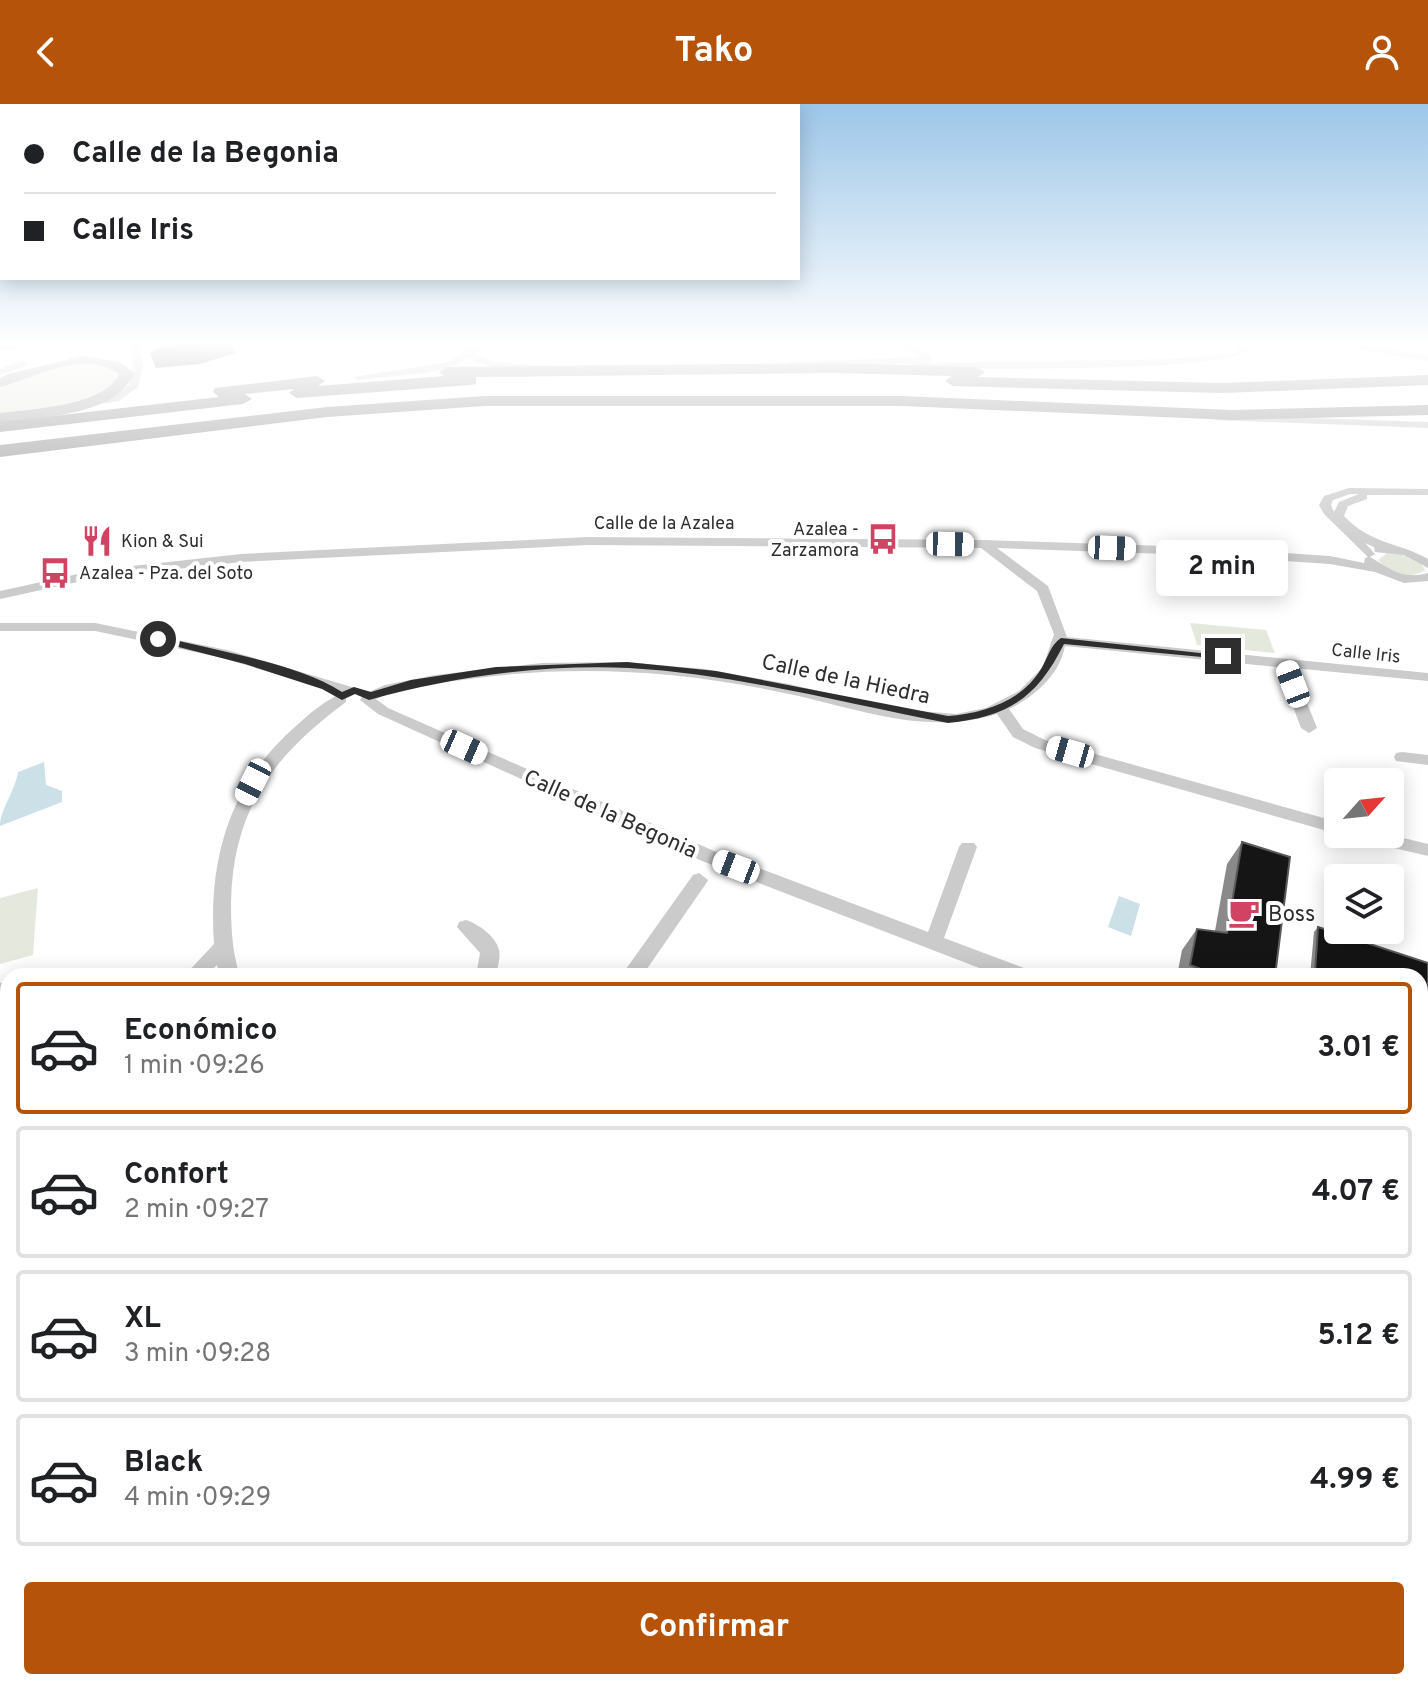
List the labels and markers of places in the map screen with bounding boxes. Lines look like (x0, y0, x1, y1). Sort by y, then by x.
place label: Azalea - Zarzamora (770, 519, 859, 563)
bus stop icon: Azalea - Zarzamora (866, 522, 900, 556)
restaurant icon: Kion & Sui (80, 524, 114, 558)
place label: Kion & Sui (121, 531, 204, 554)
bus stop icon: Azalea - Pza. del Soto (38, 556, 72, 590)
place label: Azalea - Pza. del Soto (79, 563, 253, 586)
cafe icon: Boss (1227, 896, 1261, 930)
place label: Boss (1268, 902, 1315, 929)

